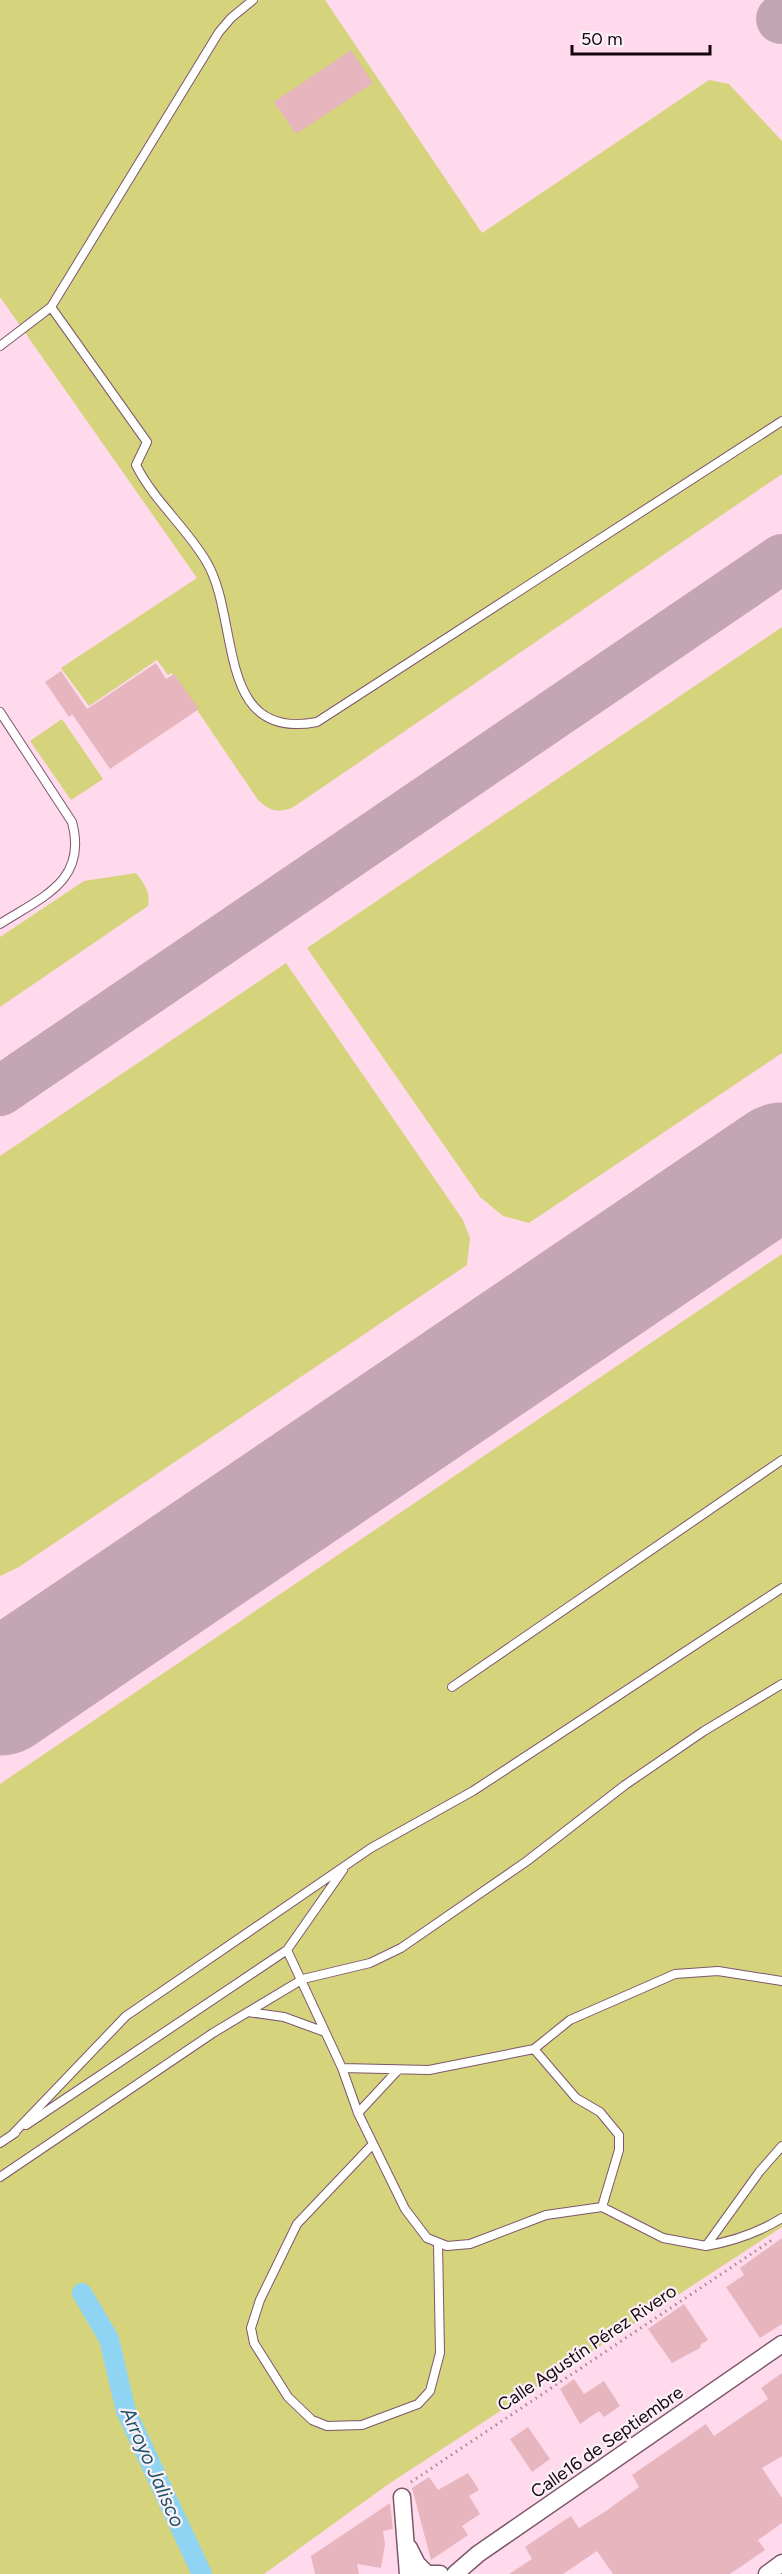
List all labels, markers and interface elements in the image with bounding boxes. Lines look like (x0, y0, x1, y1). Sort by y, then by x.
scale bar (572, 18, 710, 56)
text: 50 m (581, 28, 623, 50)
street label: Calle Agustín Pérez Rivero (493, 2280, 681, 2416)
street label: Calle16 de Septiembre (527, 2381, 688, 2503)
water label: Arroyo Jalisco (116, 2403, 190, 2531)

